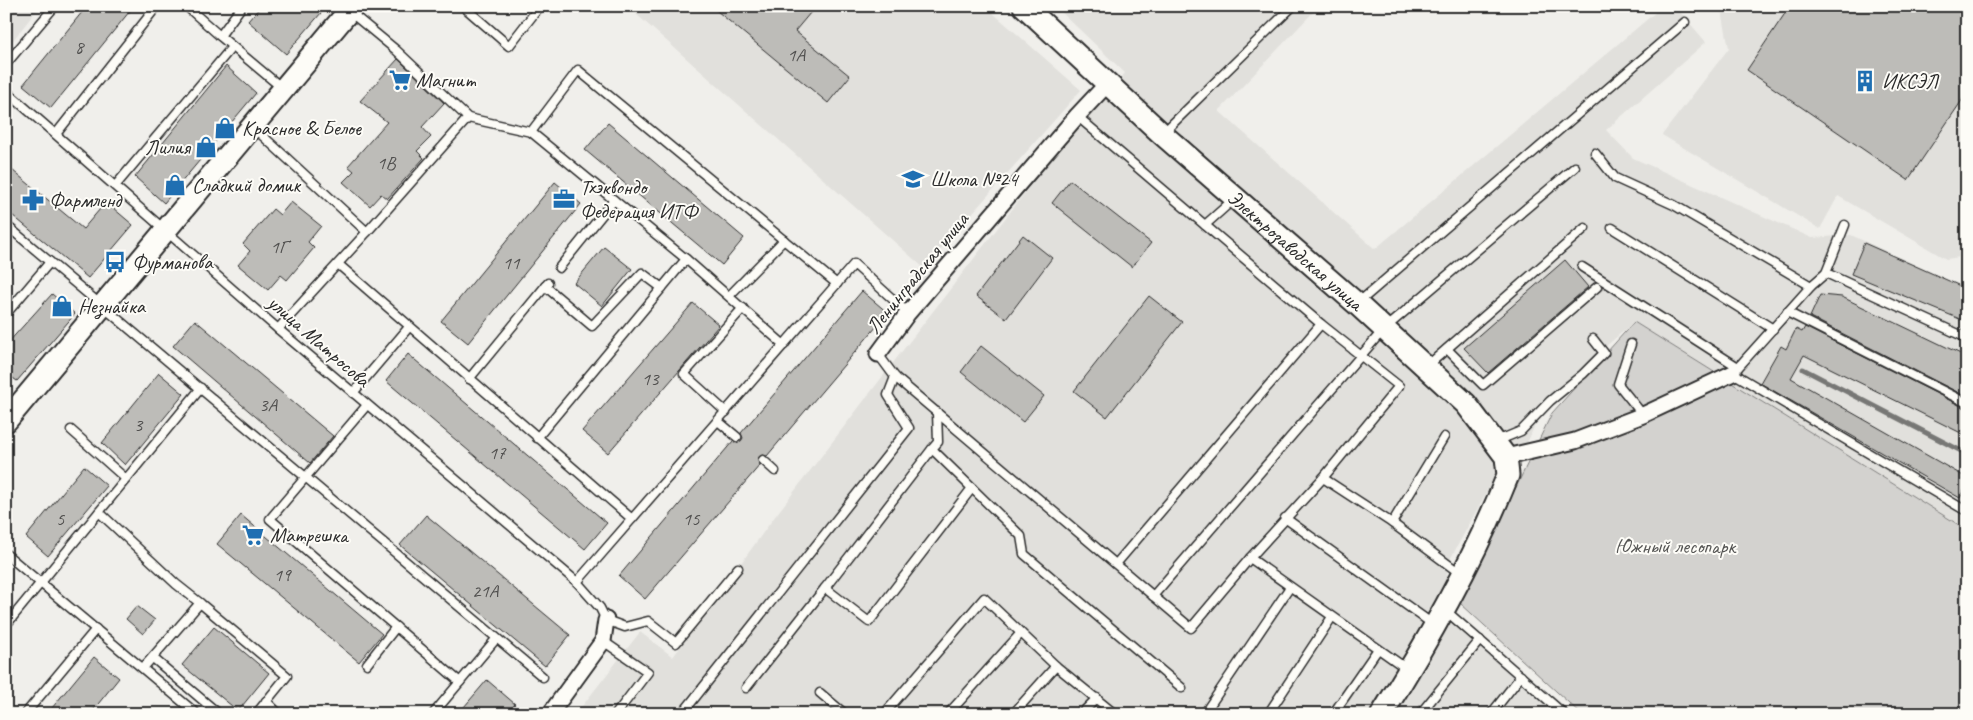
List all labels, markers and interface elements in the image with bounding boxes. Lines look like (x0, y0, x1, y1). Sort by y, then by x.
house number: 8 (75, 35, 86, 59)
house number: 1А (787, 43, 807, 67)
supermarket icon: Магнит (387, 67, 413, 93)
place label: Магнит (416, 67, 477, 93)
building icon: ИКСЭЛ (1852, 68, 1878, 94)
place label: ИКСЭЛ (1882, 68, 1940, 94)
shop icon: Красное & Белое (212, 115, 238, 141)
place label: Красное & Белое (242, 115, 362, 141)
place label: Лилия (145, 134, 192, 160)
shop icon: Лилия (193, 134, 219, 160)
house number: 1В (377, 151, 396, 175)
school or university icon: Школа №24 (900, 166, 926, 192)
place label: Школа №24 (930, 166, 1020, 192)
shop icon: Сладкий домик (162, 172, 188, 198)
place label: Сладкий домик (192, 172, 302, 198)
place label: Тхэквондо Федерация ИТФ (580, 174, 700, 224)
street label: Электрозаводская улица (1222, 184, 1370, 318)
office icon: Тхэквондо Федерация ИТФ (551, 186, 577, 212)
pharmacy icon: Фармленд (20, 187, 46, 213)
place label: Фармленд (49, 187, 123, 213)
street label: Ленинградская улица (860, 206, 975, 339)
house number: 1Г (270, 235, 292, 259)
bus stop icon: Фурманова (102, 249, 128, 275)
place label: Фурманова (132, 249, 214, 275)
house number: 11 (502, 251, 521, 275)
street label: улица Матросова (261, 288, 377, 394)
shop icon: Незнайка (49, 293, 75, 319)
place label: Незнайка (78, 293, 147, 320)
house number: 13 (641, 367, 660, 391)
house number: 3А (259, 393, 279, 417)
house number: 3 (134, 413, 144, 437)
house number: 17 (488, 441, 507, 465)
house number: 5 (56, 507, 66, 531)
house number: 15 (682, 507, 701, 531)
supermarket icon: Матрешка (240, 522, 266, 548)
place label: Матрешка (270, 522, 350, 548)
park label: Южный лесопарк (1615, 533, 1737, 559)
house number: 19 (273, 563, 292, 587)
house number: 21А (472, 579, 500, 603)

